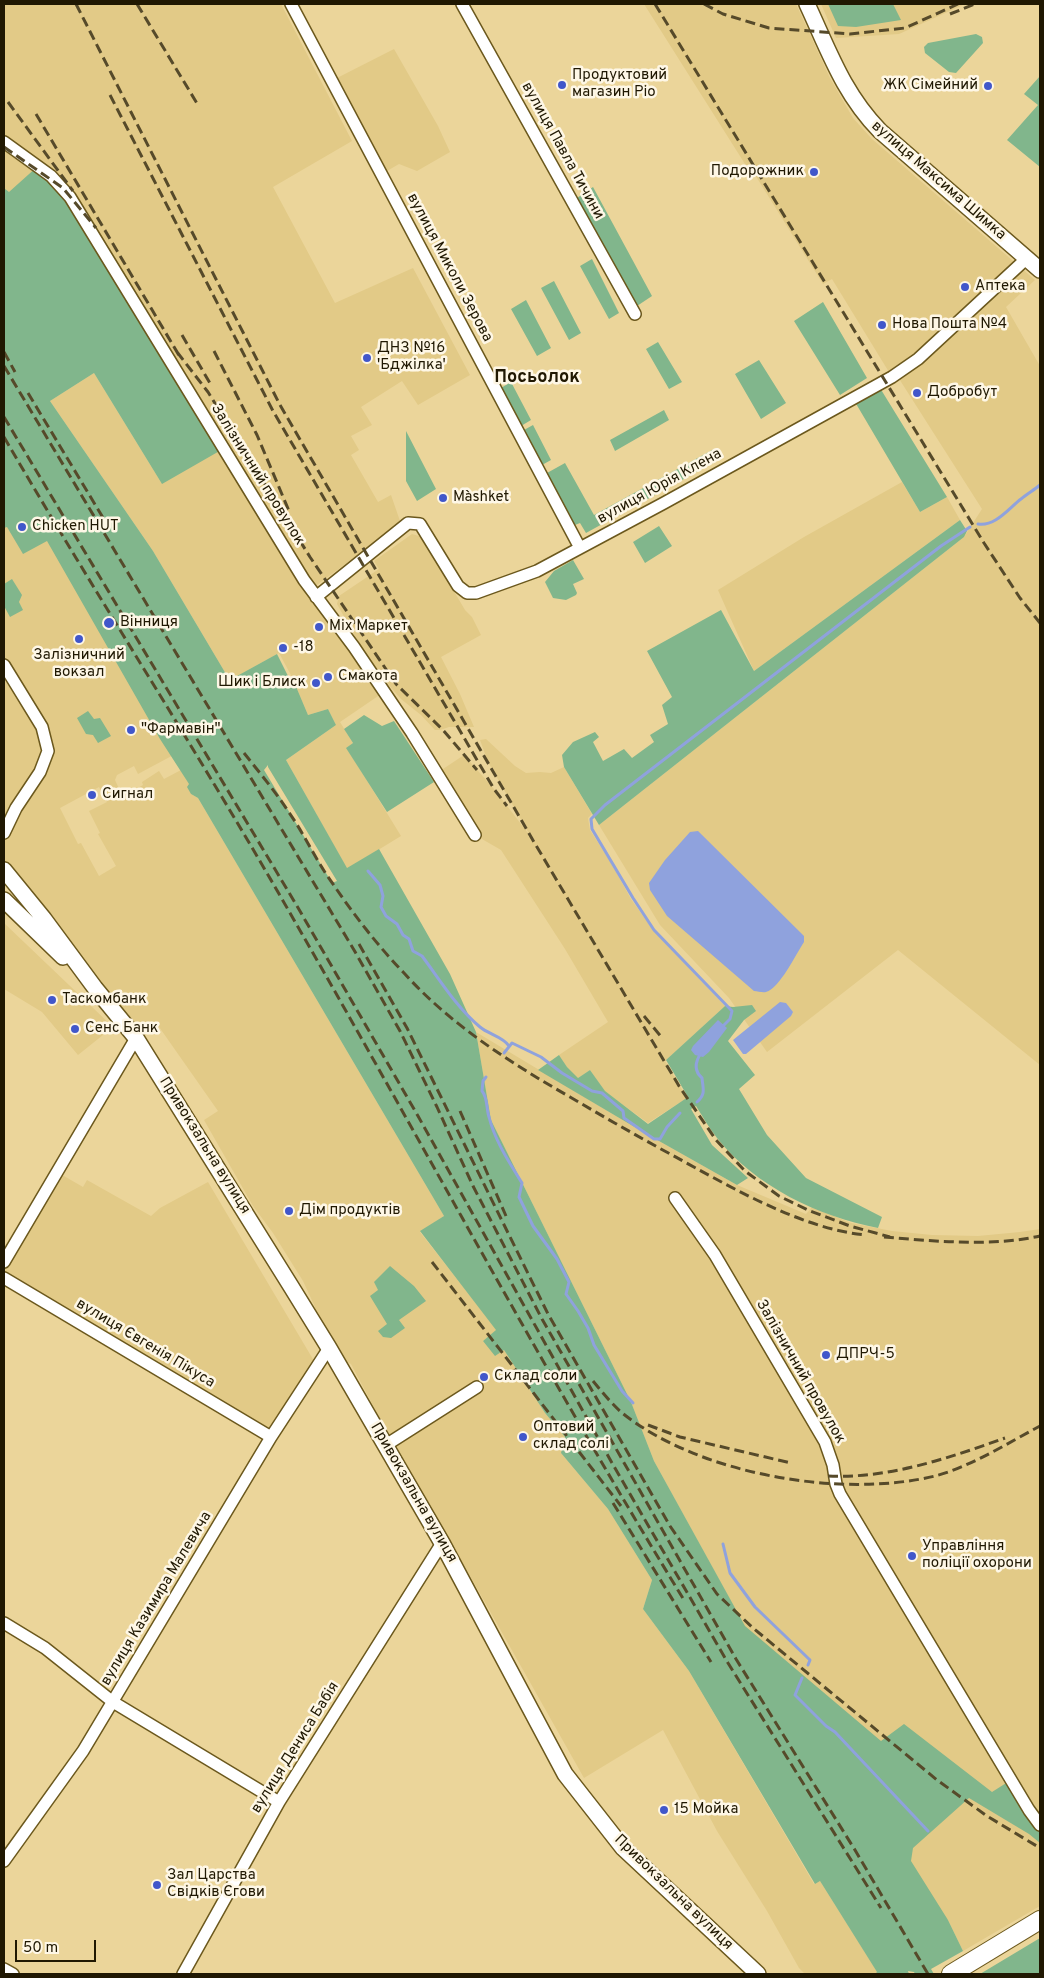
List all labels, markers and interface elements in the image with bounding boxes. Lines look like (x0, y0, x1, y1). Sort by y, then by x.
place label: Продуктовий магазин Ріо (572, 67, 667, 102)
place label: ЖК Сімейний (883, 77, 978, 95)
street label: вулиця Павла Тичини (517, 79, 607, 223)
marker: Продуктовий магазин Ріо (556, 79, 568, 91)
marker: ЖК Сімейний (982, 80, 994, 92)
street label: вулиця Максима Шимка (867, 118, 1009, 244)
place label: Подорожник (711, 163, 804, 181)
marker: Подорожник (808, 166, 820, 178)
street label: вулиця Миколи Зерова (402, 191, 496, 345)
place label: Аптека (975, 278, 1025, 296)
marker: Аптека (959, 281, 971, 293)
place label: Нова Пошта №4 (892, 316, 1007, 334)
marker: Нова Пошта №4 (876, 319, 888, 331)
place label: ДНЗ №16 'Бджілка' (377, 340, 446, 375)
marker: ДНЗ №16 'Бджілка' (361, 352, 373, 364)
district label: Посьолок (494, 367, 580, 389)
place label: Добробут (927, 384, 997, 402)
marker: Добробут (911, 387, 923, 399)
street label: Залізничний провулок (206, 401, 308, 549)
street label: вулиця Юрія Клена (595, 445, 725, 529)
place label: Màshket (453, 489, 509, 507)
marker: Màshket (437, 492, 449, 504)
place label: Chicken HUT (32, 518, 119, 536)
marker: Chicken HUT (16, 521, 28, 533)
place label: Вінниця (120, 614, 178, 632)
marker: Вінниця (102, 616, 116, 630)
place label: Mix Маркет (329, 618, 408, 636)
marker: Mix Маркет (313, 621, 325, 633)
marker: Залізничний вокзал (73, 633, 85, 645)
place label: -18 (293, 639, 314, 657)
marker: -18 (277, 642, 289, 654)
place label: Залізничний вокзал (33, 647, 125, 682)
place label: Смакота (338, 668, 398, 686)
marker: Смакота (322, 671, 334, 683)
place label: Шик і Блиск (218, 674, 306, 692)
marker: Шик і Блиск (310, 677, 322, 689)
place label: "Фармавін" (141, 721, 221, 739)
marker: "Фармавін" (125, 724, 137, 736)
place label: Сигнал (102, 786, 153, 804)
marker: Сигнал (86, 789, 98, 801)
place label: Таскомбанк (62, 991, 147, 1009)
marker: Таскомбанк (46, 994, 58, 1006)
place label: Сенс Банк (85, 1020, 158, 1038)
marker: Сенс Банк (69, 1023, 81, 1035)
street label: Привокзальна вулиця (154, 1074, 254, 1218)
place label: Дім продуктів (299, 1202, 401, 1220)
marker: Дім продуктів (283, 1205, 295, 1217)
street label: вулиця Євгенія Пікуса (72, 1295, 218, 1393)
street label: Залізничний провулок (751, 1297, 849, 1447)
place label: ДПРЧ-5 (836, 1346, 895, 1364)
marker: ДПРЧ-5 (820, 1349, 832, 1361)
place label: Склад соли (494, 1368, 577, 1386)
marker: Склад соли (478, 1371, 490, 1383)
place label: Оптовий склад солі (533, 1419, 609, 1454)
street label: Привокзальна вулиця (366, 1420, 460, 1566)
marker: Оптовий склад солі (517, 1431, 529, 1443)
street label: вулиця Казимира Малевича (98, 1509, 216, 1689)
place label: Управління поліції охорони (922, 1538, 1032, 1573)
marker: Управління поліції охорони (906, 1550, 918, 1562)
street label: вулиця Дениса Бабія (248, 1679, 344, 1817)
place label: 15 Мойка (674, 1801, 738, 1819)
marker: 15 Мойка (658, 1804, 670, 1816)
street label: Привокзальна вулиця (610, 1832, 736, 1954)
place label: Зал Царства Свідків Єгови (167, 1867, 265, 1902)
marker: Зал Царства Свідків Єгови (151, 1879, 163, 1891)
scale bar (18, 1930, 99, 1962)
text: 50 m (23, 1939, 58, 1958)

